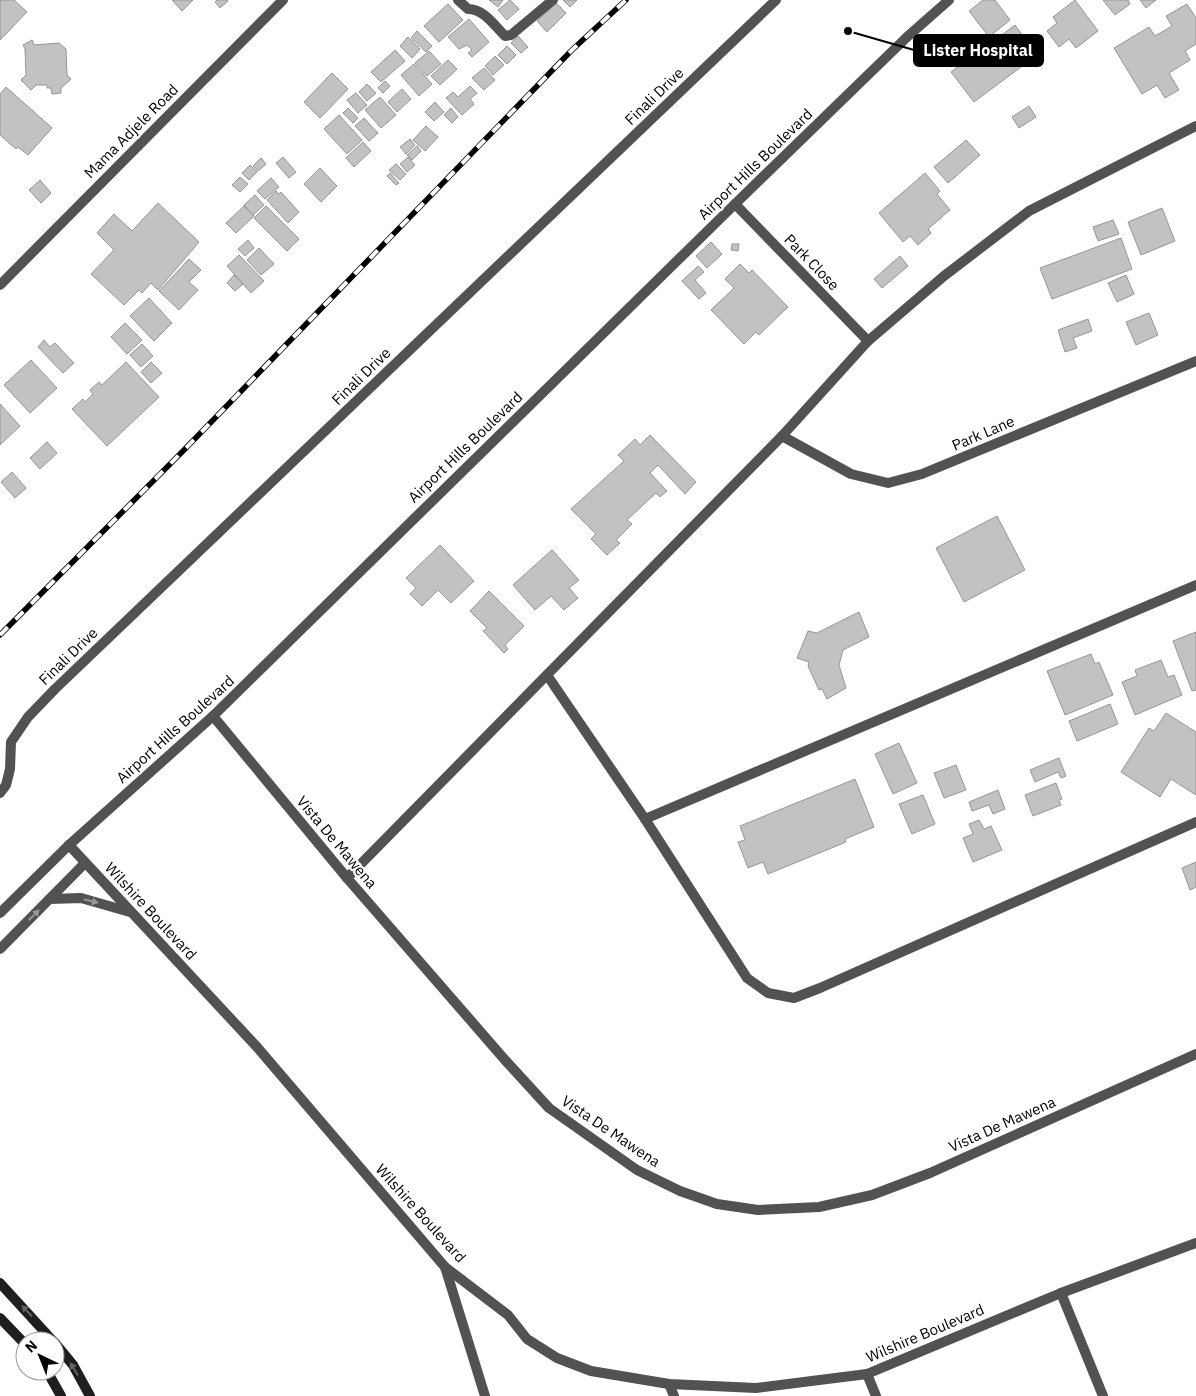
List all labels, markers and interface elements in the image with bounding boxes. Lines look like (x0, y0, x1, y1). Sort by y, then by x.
callout: Lister Hospital (914, 35, 1043, 66)
text: Lister Hospital (923, 40, 1033, 60)
street label: Finali Drive (620, 63, 688, 129)
street label: Mama Adjele Road (80, 80, 182, 182)
street label: Airport Hills Boulevard (694, 104, 816, 224)
street label: Park Close (780, 230, 844, 294)
street label: Finali Drive (327, 343, 395, 409)
street label: Airport Hills Boulevard (404, 387, 526, 507)
street label: Park Lane (949, 411, 1017, 455)
street label: Finali Drive (34, 623, 102, 689)
street label: Airport Hills Boulevard (112, 671, 238, 787)
street label: Vista De Mawena (293, 792, 381, 892)
street label: Wilshire Boulevard (101, 858, 201, 964)
one-way arrow (84, 897, 99, 905)
one-way arrow (28, 909, 40, 921)
street label: Vista De Mawena (558, 1091, 664, 1171)
street label: Vista De Mawena (946, 1092, 1058, 1156)
street label: Wilshire Boulevard (372, 1160, 470, 1266)
street label: Wilshire Boulevard (863, 1300, 987, 1366)
one-way arrow (21, 1306, 33, 1318)
north arrow (15, 1331, 65, 1381)
text: N (21, 1336, 41, 1357)
one-way arrow (69, 1362, 79, 1375)

